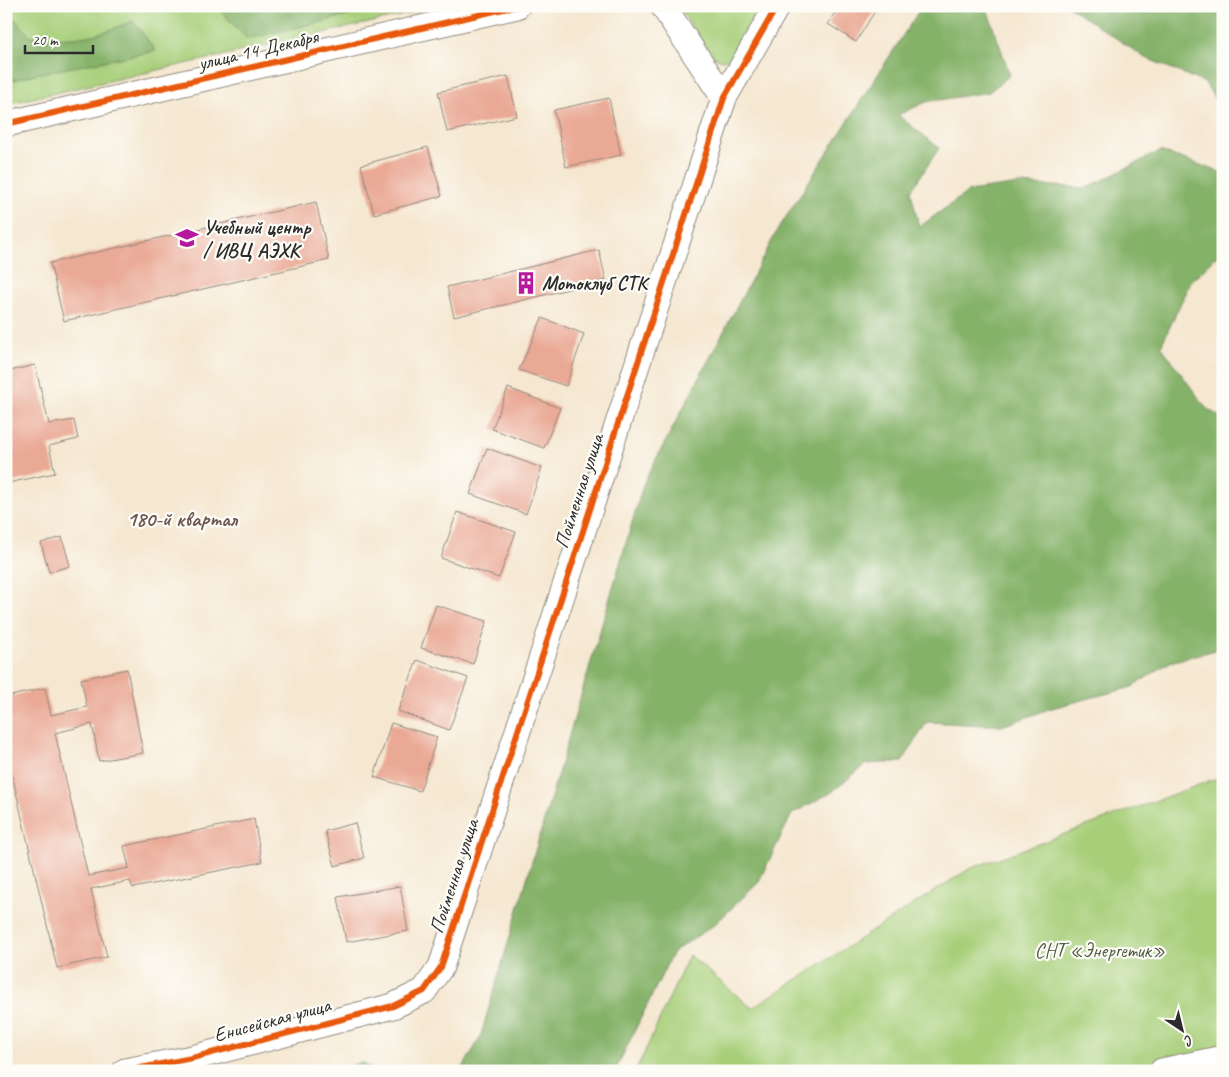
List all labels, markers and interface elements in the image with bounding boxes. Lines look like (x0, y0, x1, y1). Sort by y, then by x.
scale bar (25, 22, 92, 54)
street label: улица 14 Декабря (195, 24, 322, 76)
text: 20 m (32, 31, 59, 50)
place label: Учебный центр / ИВЦ АЭХК (203, 215, 312, 263)
school or university icon: Учебный центр / ИВЦ АЭХК (174, 225, 200, 251)
building icon: Мотоклуб СТК (513, 270, 539, 296)
place label: Мотоклуб СТК (542, 271, 650, 296)
street label: Пойменная улица (549, 429, 610, 551)
district label: 180-й квартал (127, 506, 239, 532)
street label: Пойменная улица (424, 814, 485, 936)
park label: СНТ «Энергетик» (1035, 938, 1165, 963)
street label: Енисейская улица (211, 992, 335, 1048)
north arrow (1156, 1004, 1206, 1054)
text: С (1180, 1031, 1197, 1050)

